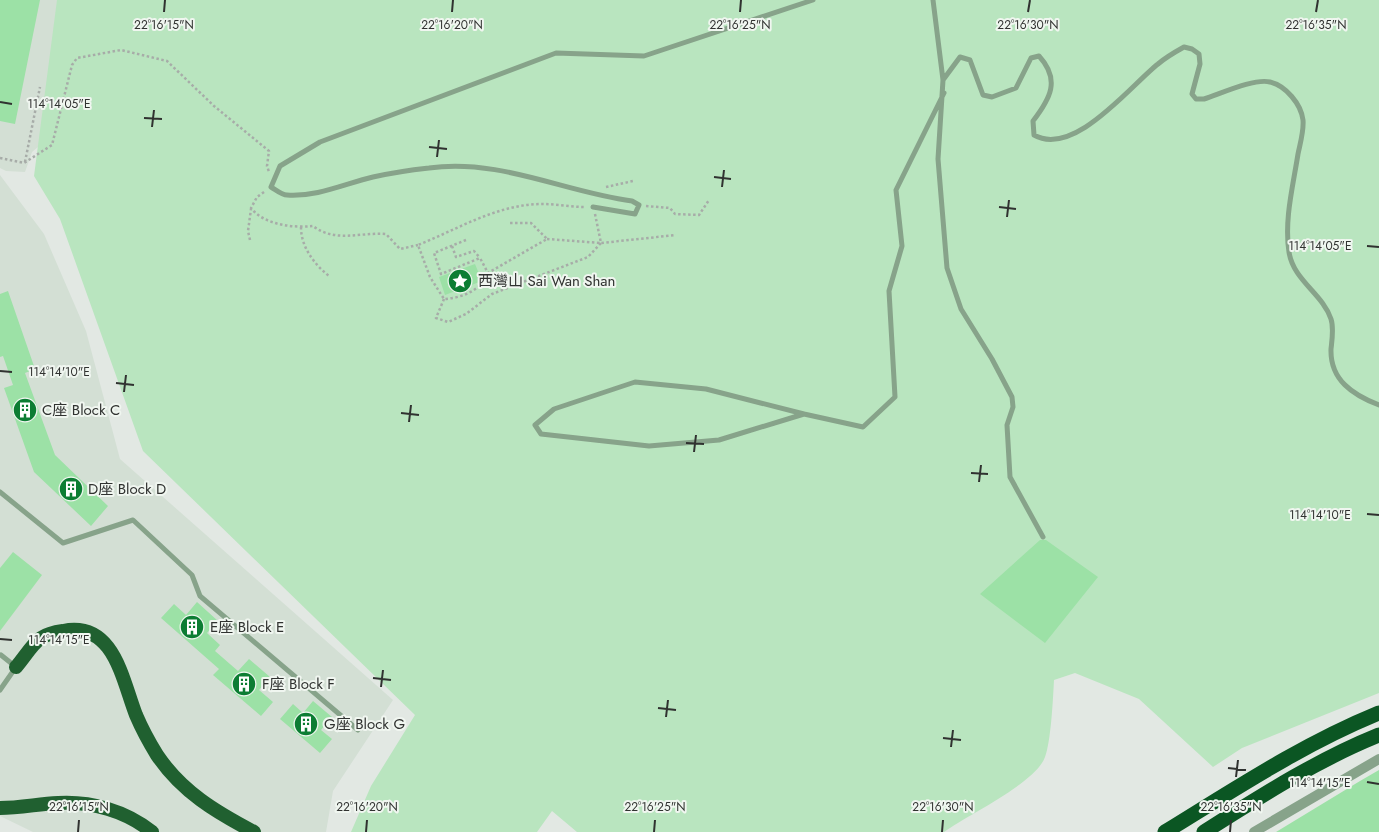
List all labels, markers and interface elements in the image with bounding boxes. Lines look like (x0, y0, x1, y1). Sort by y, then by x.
text: 22°16'15"N (134, 16, 194, 34)
text: 22°16'20"N (421, 16, 483, 34)
text: 22°16'25"N (709, 16, 771, 34)
text: 22°16'30"N (997, 16, 1059, 34)
text: 22°16'35"N (1286, 16, 1346, 34)
text: 114°14'05"E (27, 95, 91, 113)
text: 114°14'05"E (1288, 237, 1352, 255)
place icon: 西灣山 Sai Wan Shan (447, 268, 473, 294)
place label: 西灣山 Sai Wan Shan (478, 270, 615, 292)
text: 114°14'10"E (28, 363, 90, 381)
building icon: C座 Block C (12, 397, 38, 423)
place label: C座 Block C (42, 399, 120, 421)
building icon: D座 Block D (58, 476, 84, 502)
place label: D座 Block D (88, 478, 166, 500)
text: 114°14'10"E (1289, 506, 1351, 524)
building icon: E座 Block E (179, 614, 205, 640)
place label: E座 Block E (210, 616, 284, 638)
text: 114°14'15"E (28, 631, 90, 649)
building icon: F座 Block F (231, 671, 257, 697)
place label: F座 Block F (262, 673, 335, 695)
building icon: G座 Block G (293, 711, 319, 737)
place label: G座 Block G (324, 713, 405, 735)
text: 114°14'15"E (1289, 774, 1351, 792)
text: 22°16'15"N (49, 798, 109, 816)
text: 22°16'20"N (336, 798, 398, 816)
text: 22°16'25"N (624, 798, 686, 816)
text: 22°16'30"N (912, 798, 974, 816)
text: 22°16'35"N (1201, 798, 1261, 816)

